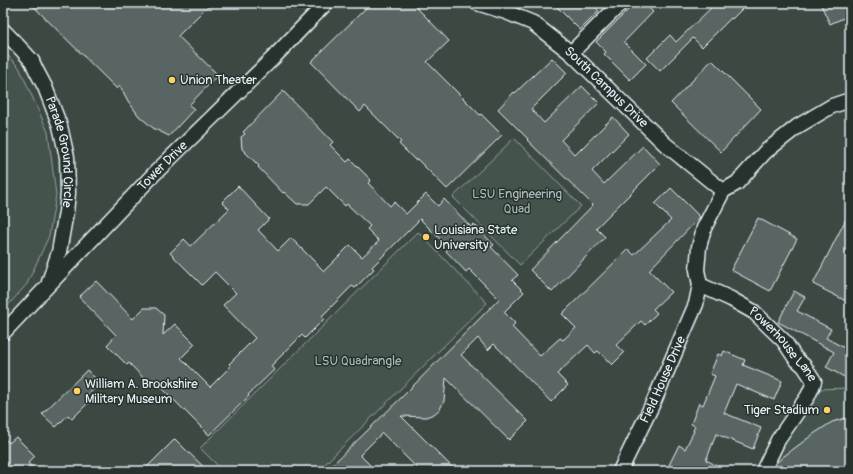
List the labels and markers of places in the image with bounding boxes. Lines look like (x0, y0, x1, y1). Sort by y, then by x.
place label: Union Theater (180, 72, 257, 88)
marker: Union Theater (167, 75, 177, 85)
place label: Louisiana State University (434, 222, 518, 253)
marker: Louisiana State University (421, 232, 431, 242)
place label: William A. Brookshire Military Museum (85, 376, 198, 407)
marker: William A. Brookshire Military Museum (72, 386, 82, 396)
place label: Tiger Stadium (744, 402, 819, 418)
marker: Tiger Stadium (822, 405, 832, 415)

